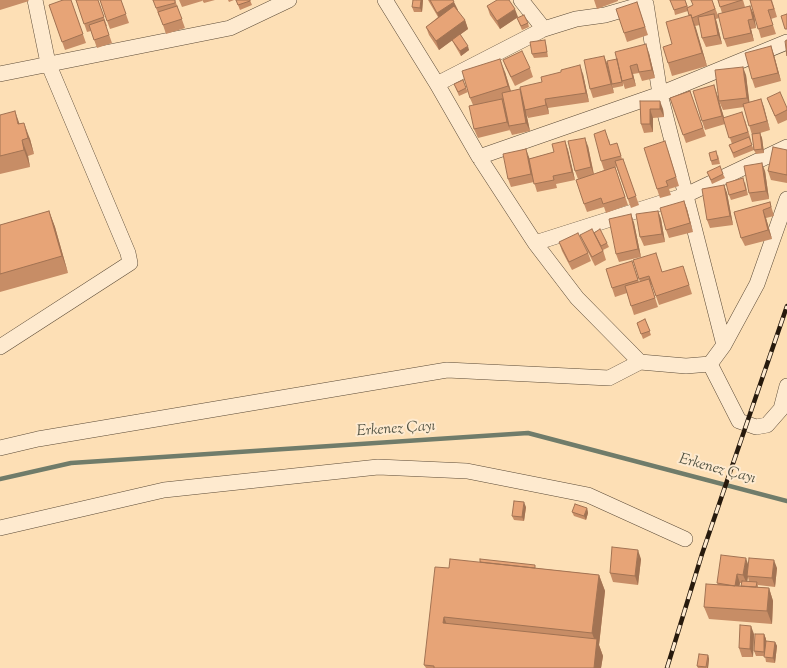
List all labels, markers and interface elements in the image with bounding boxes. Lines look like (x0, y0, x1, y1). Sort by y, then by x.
water label: Erkenez Çayı (356, 418, 436, 442)
water label: Erkenez Çayı (677, 451, 757, 489)

